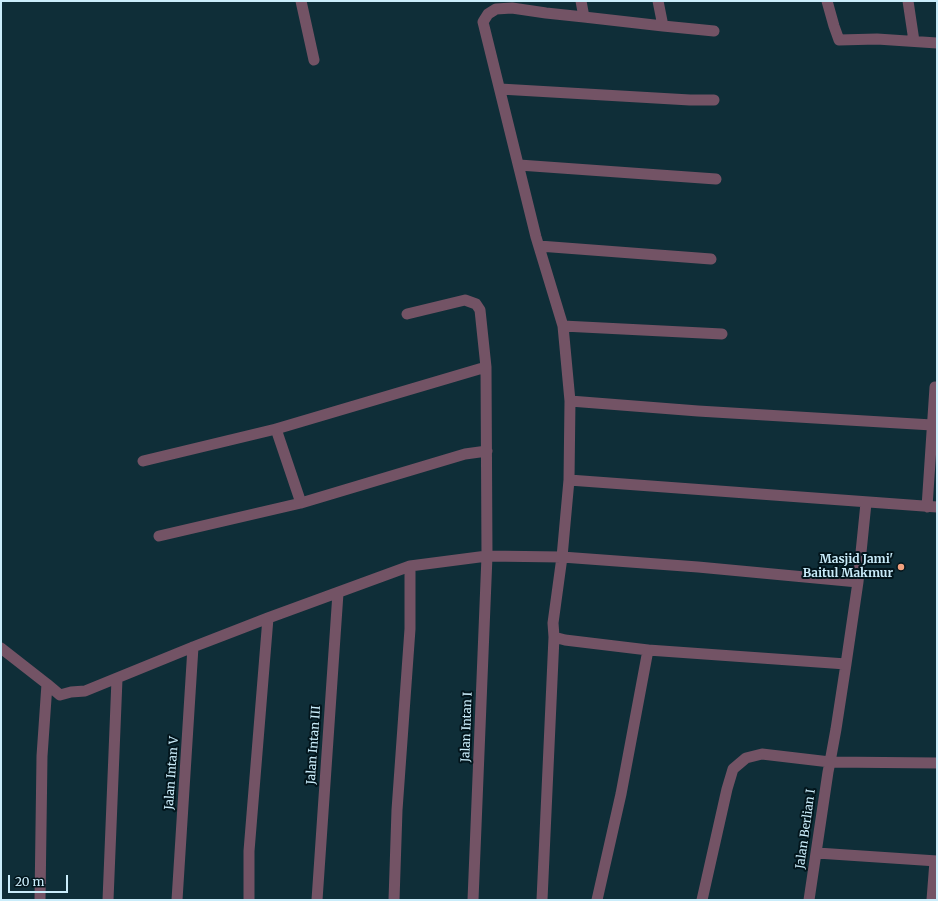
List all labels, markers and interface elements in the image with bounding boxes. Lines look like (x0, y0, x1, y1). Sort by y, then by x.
place label: Masjid Jami' Baitul Makmur (803, 553, 893, 581)
marker: Masjid Jami' Baitul Makmur (896, 562, 906, 572)
street label: Jalan Intan I (459, 692, 475, 762)
street label: Jalan Intan III (304, 705, 324, 785)
street label: Jalan Intan V (162, 736, 182, 810)
street label: Jalan Berlian I (793, 788, 819, 870)
scale bar (10, 867, 70, 893)
text: 20 m (15, 874, 44, 889)

